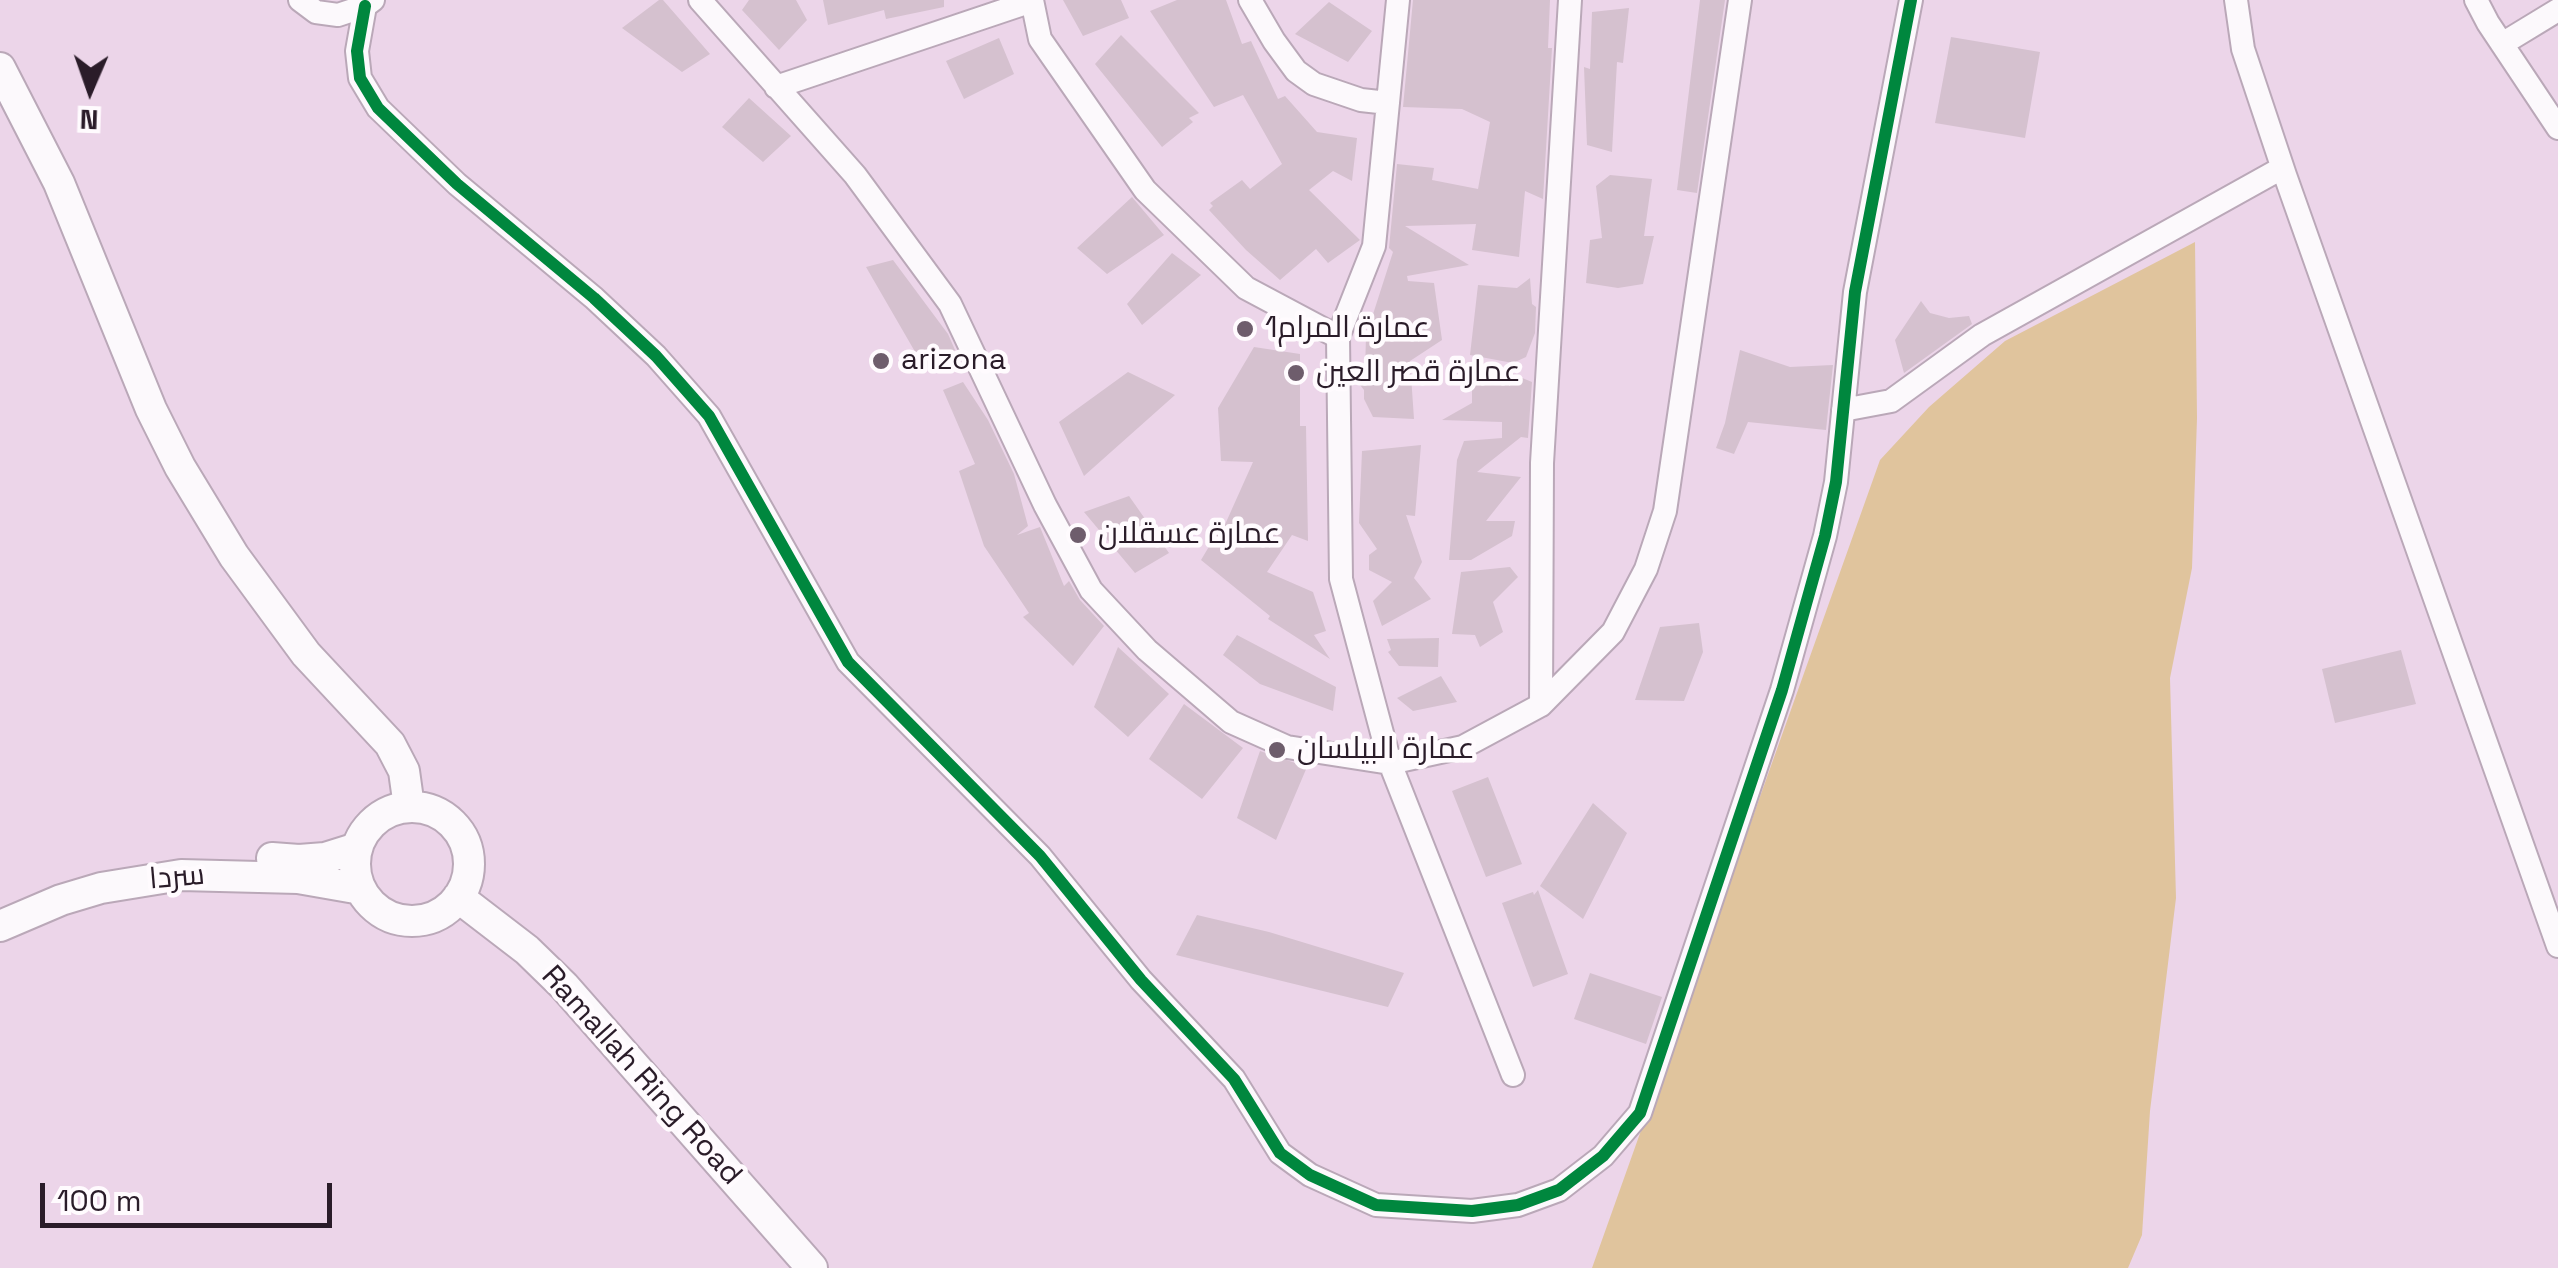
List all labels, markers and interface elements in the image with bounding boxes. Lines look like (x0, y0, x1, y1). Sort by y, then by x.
north arrow (40, 40, 140, 140)
text: N (79, 102, 99, 138)
place label: عمارة المرام1 (1265, 311, 1430, 347)
marker: عمارة المرام1 (1234, 318, 1256, 340)
place label: arizona (901, 343, 1006, 379)
marker: arizona (870, 350, 892, 372)
place label: عمارة قصر العين (1316, 355, 1521, 391)
marker: عمارة قصر العين (1285, 362, 1307, 384)
place label: عمارة عسقلان (1098, 517, 1281, 553)
marker: عمارة عسقلان (1067, 524, 1089, 546)
place label: عمارة البيلسان (1297, 732, 1475, 768)
marker: عمارة البيلسان (1266, 739, 1288, 761)
street label: سردا (148, 858, 206, 898)
street label: Ramallah Ring Road (533, 959, 749, 1193)
scale bar (45, 1163, 338, 1225)
text: 100 m (57, 1181, 142, 1220)

